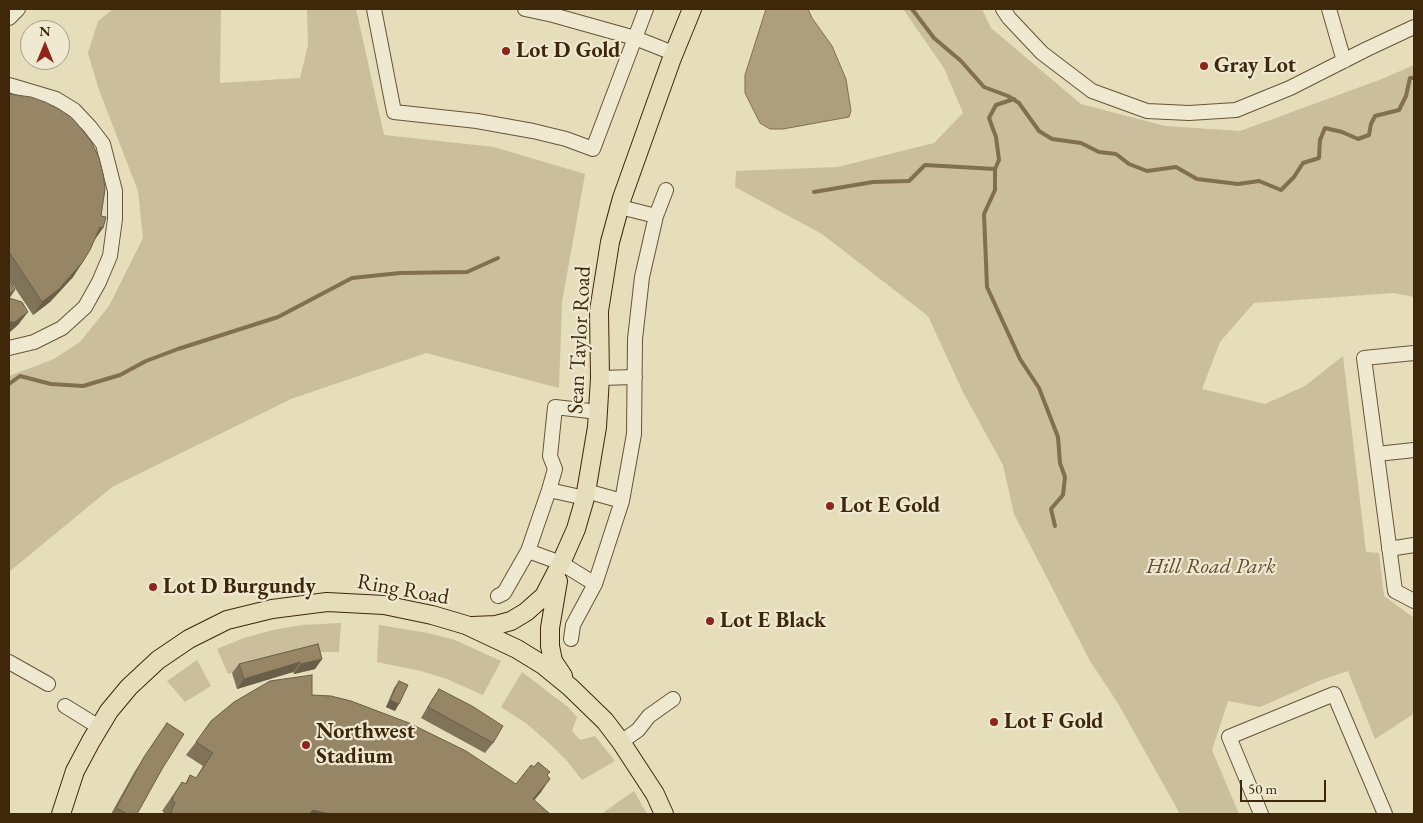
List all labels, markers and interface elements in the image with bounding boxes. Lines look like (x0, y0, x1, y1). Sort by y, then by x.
north arrow (20, 20, 70, 70)
text: N (39, 22, 51, 40)
place label: Lot D Gold (516, 38, 620, 64)
marker: Lot D Gold (500, 45, 512, 57)
place label: Gray Lot (1214, 53, 1296, 79)
marker: Gray Lot (1198, 60, 1210, 72)
street label: Sean Taylor Road (563, 265, 597, 415)
place label: Lot E Gold (840, 493, 940, 519)
marker: Lot E Gold (824, 500, 836, 512)
park label: Hill Road Park (1146, 554, 1276, 580)
street label: Ring Road (355, 569, 451, 611)
place label: Lot D Burgundy (163, 574, 316, 600)
marker: Lot D Burgundy (147, 581, 159, 593)
place label: Lot E Black (720, 608, 826, 634)
marker: Lot E Black (704, 615, 716, 627)
place label: Lot F Gold (1004, 709, 1103, 735)
marker: Lot F Gold (988, 716, 1000, 728)
place label: Northwest Stadium (316, 719, 415, 770)
marker: Northwest Stadium (300, 739, 312, 751)
scale bar (1243, 770, 1329, 802)
text: 50 m (1248, 779, 1277, 798)

